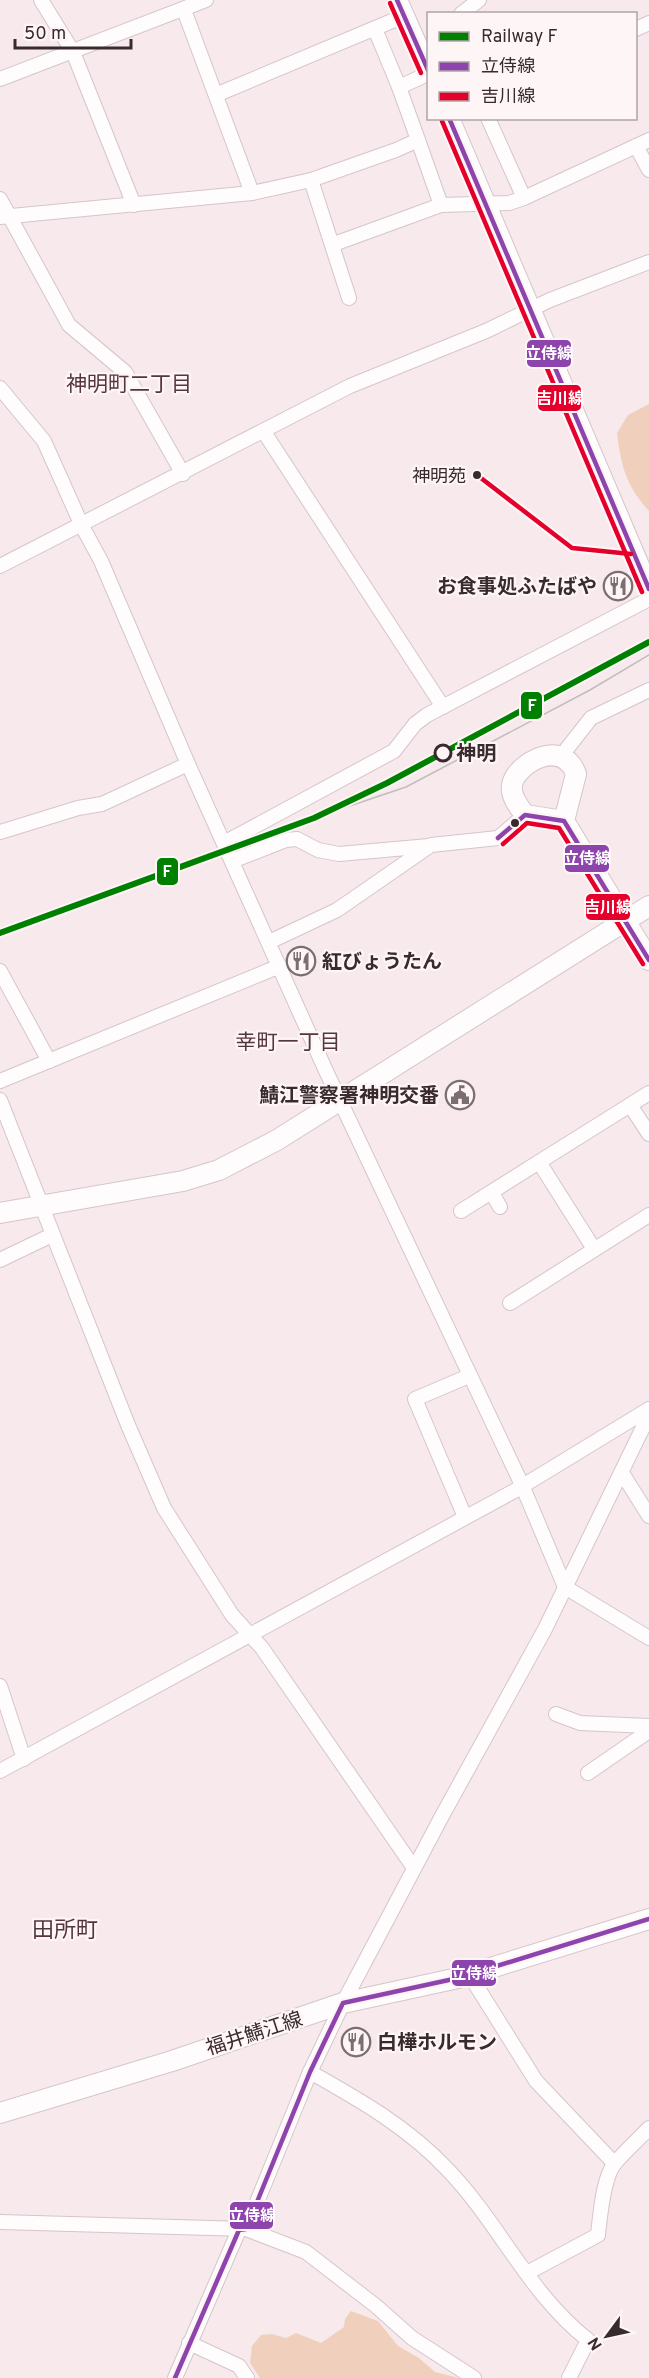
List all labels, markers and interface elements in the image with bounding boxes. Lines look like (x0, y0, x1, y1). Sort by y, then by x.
scale bar (15, 12, 130, 50)
legend (427, 12, 637, 120)
text: 50 m (24, 23, 66, 46)
text: Railway F (481, 26, 558, 49)
text: 立侍線 (481, 56, 535, 79)
text: 吉川線 (481, 86, 535, 109)
line badge: 立侍線 (526, 339, 572, 368)
text: 立侍線 (525, 345, 573, 365)
district label: 神明町二丁目 (66, 372, 192, 399)
line badge: 吉川線 (537, 384, 582, 412)
text: 吉川線 (536, 390, 584, 410)
place label: 神明苑 (412, 466, 466, 489)
marker: 神明苑 (471, 469, 483, 481)
restaurant icon: お食事処ふたばや (602, 570, 634, 602)
place label: お食事処ふたばや (437, 575, 597, 601)
line badge: F (520, 691, 543, 720)
text: F (527, 697, 537, 717)
place label: 神明 (456, 742, 496, 768)
marker: 神明 (434, 744, 452, 762)
unlabelled marker (509, 817, 521, 829)
line badge: 立侍線 (564, 844, 610, 873)
text: 立侍線 (563, 850, 611, 870)
line badge: F (156, 857, 179, 886)
text: F (162, 863, 172, 883)
line badge: 吉川線 (585, 893, 631, 921)
text: 吉川線 (584, 899, 632, 919)
restaurant icon: 紅びょうたん (285, 945, 317, 977)
place label: 紅びょうたん (322, 950, 442, 976)
district label: 幸町一丁目 (236, 1030, 341, 1057)
public building icon: 鯖江警察署神明交番 (444, 1079, 476, 1111)
place label: 鯖江警察署神明交番 (259, 1084, 439, 1110)
district label: 田所町 (32, 1918, 98, 1945)
line badge: 立侍線 (451, 1959, 497, 1987)
text: 立侍線 (450, 1965, 498, 1985)
street label: 福井鯖江線 (203, 2007, 306, 2063)
restaurant icon: 白樺ホルモン (340, 2026, 372, 2058)
place label: 白樺ホルモン (377, 2031, 497, 2057)
line badge: 立侍線 (229, 2201, 274, 2230)
text: 立侍線 (228, 2207, 276, 2227)
north arrow (577, 2306, 637, 2366)
text: N (585, 2333, 608, 2353)

